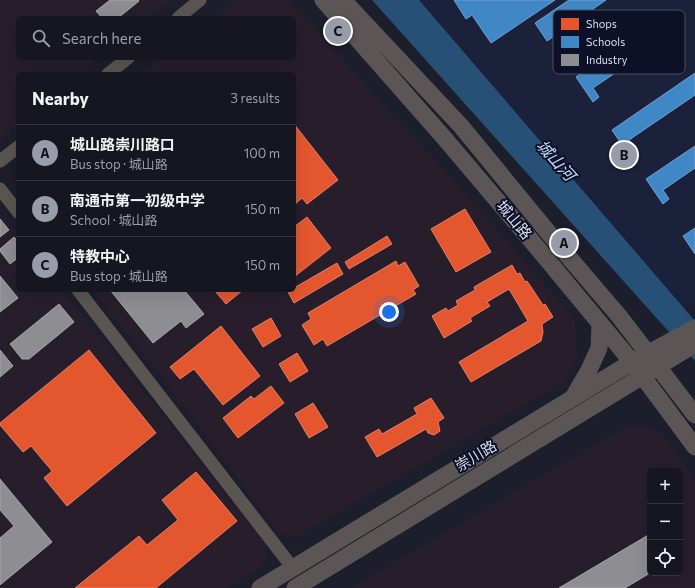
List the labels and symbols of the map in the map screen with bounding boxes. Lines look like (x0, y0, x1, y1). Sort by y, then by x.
legend (553, 10, 685, 74)
pin: C (325, 16, 351, 46)
text: Shops (586, 17, 617, 30)
text: Schools (586, 35, 625, 48)
text: Industry (586, 53, 628, 66)
water label: 城山河 (533, 135, 581, 186)
pin: B (611, 140, 637, 170)
street label: 城山路 (493, 196, 536, 242)
pin: A (551, 228, 577, 258)
your location (379, 302, 399, 322)
street label: 崇川路 (452, 436, 499, 474)

